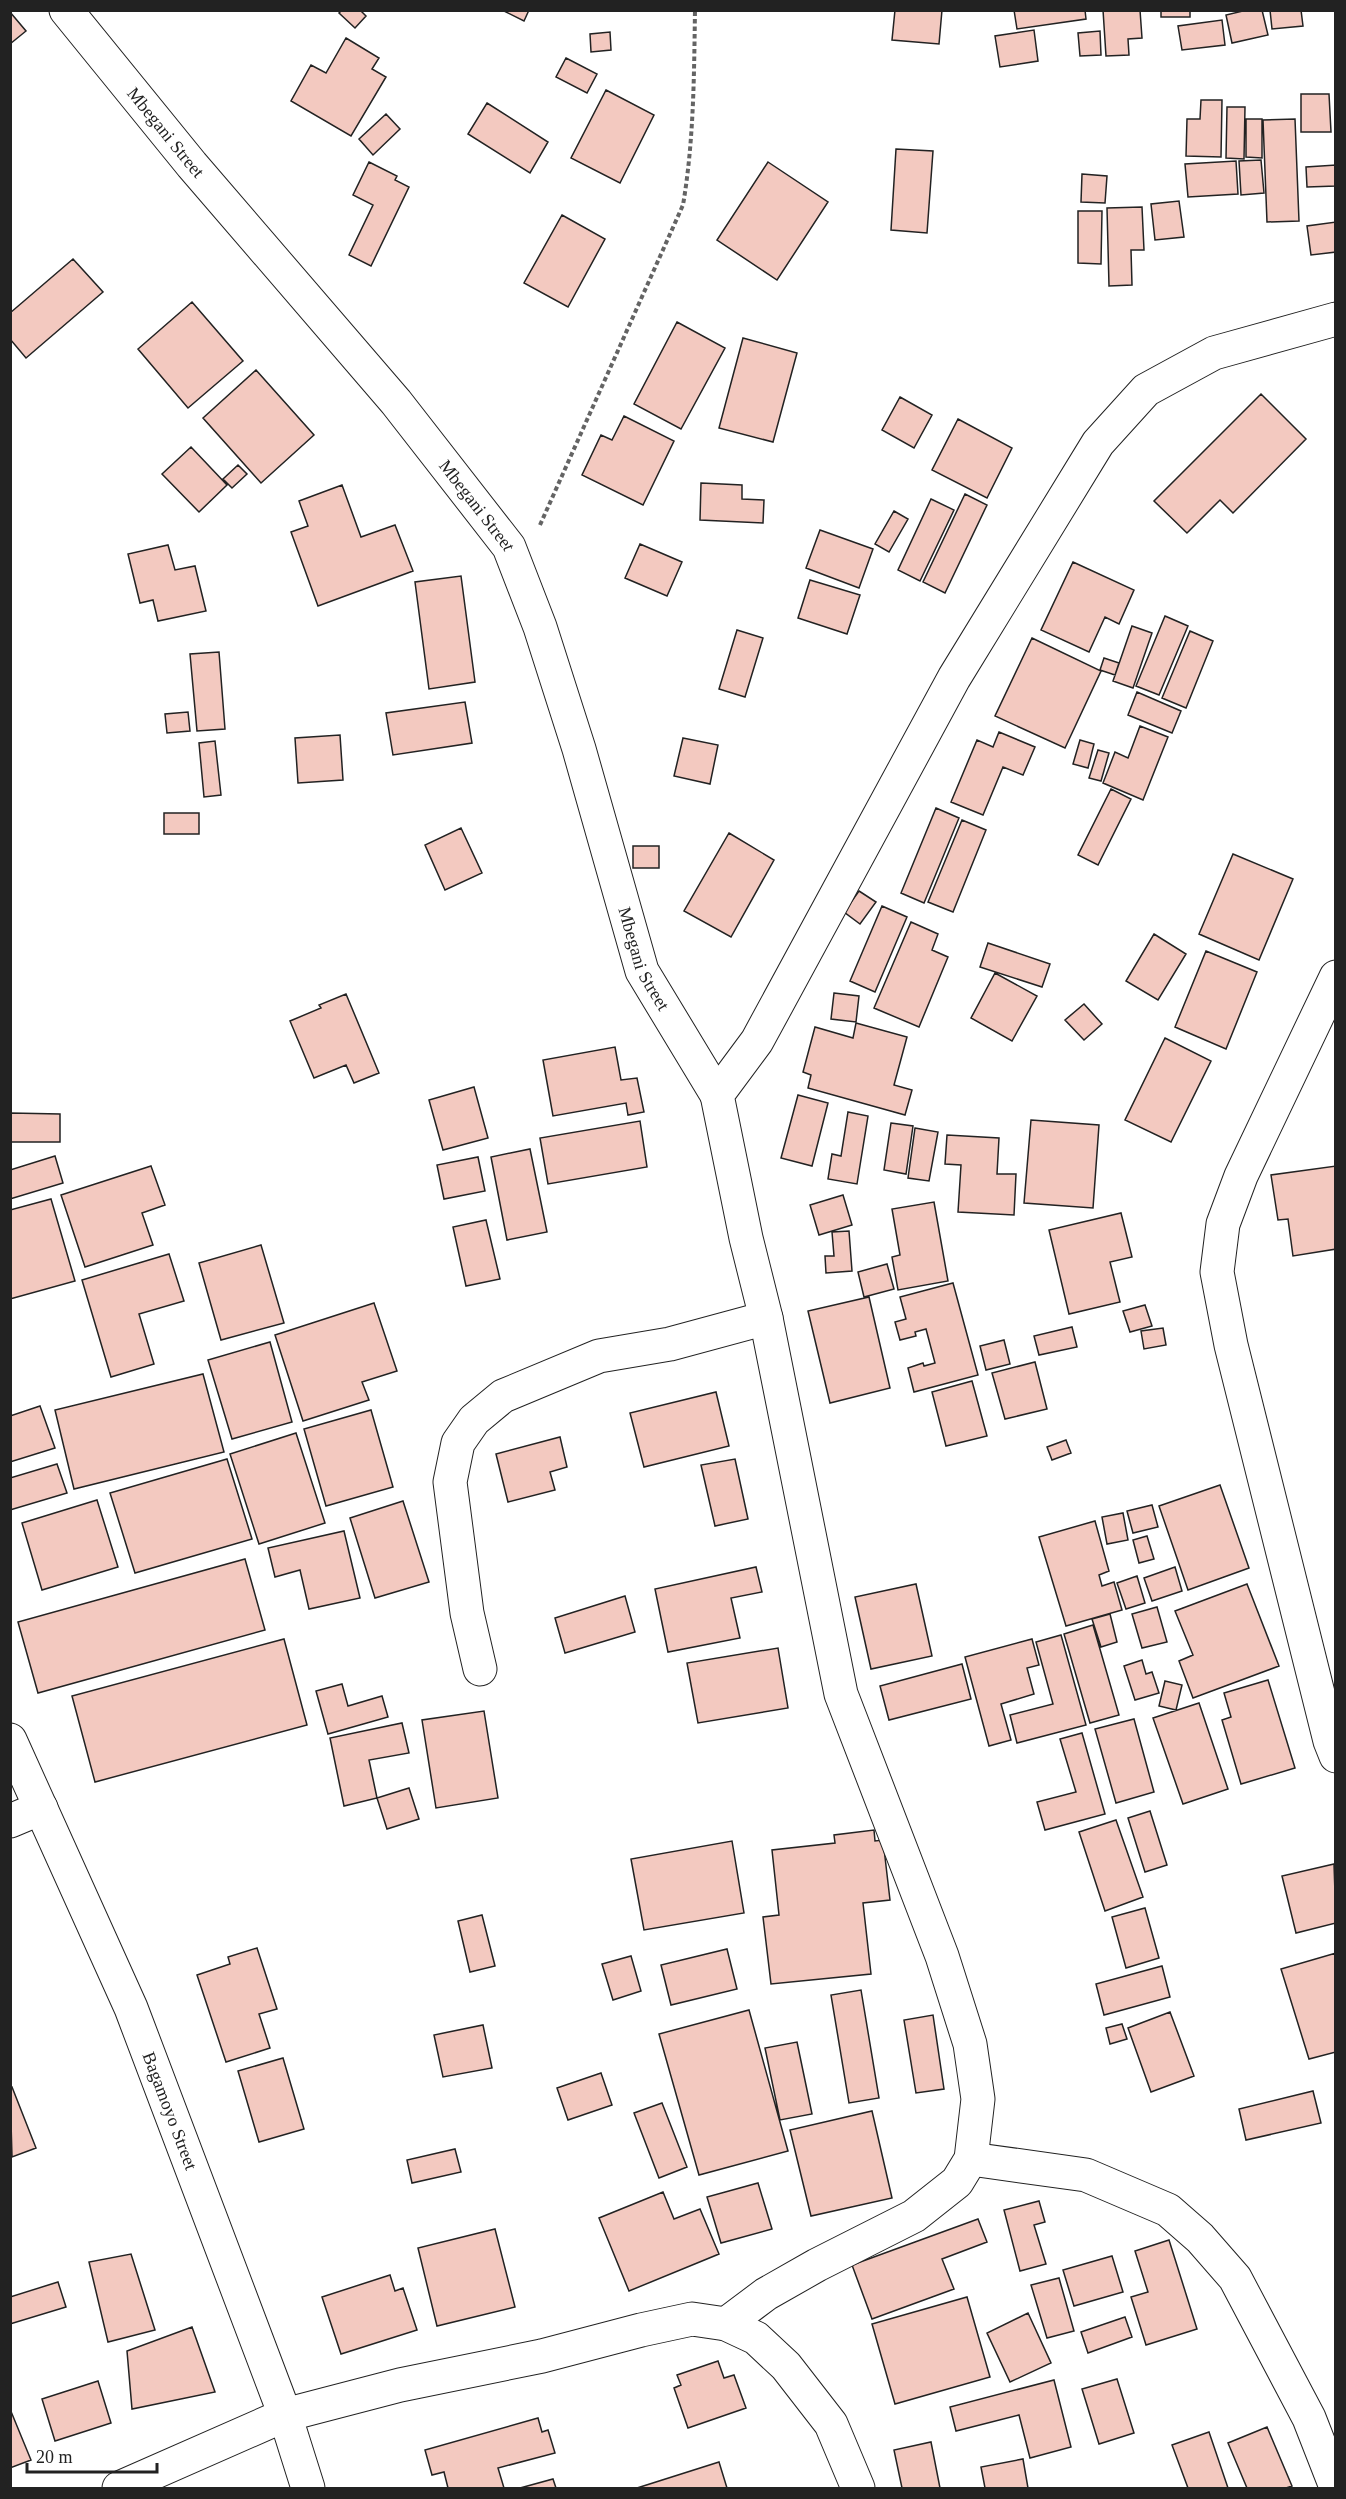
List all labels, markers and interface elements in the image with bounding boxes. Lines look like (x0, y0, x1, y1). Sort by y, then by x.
street label: Mbegani Street (123, 83, 208, 182)
street label: Mbegani Street (435, 456, 519, 553)
street label: Mbegani Street (614, 905, 674, 1014)
street label: Bagamoyo Street (139, 2049, 201, 2173)
scale bar (27, 2436, 158, 2474)
text: 20 m (36, 2447, 73, 2467)

